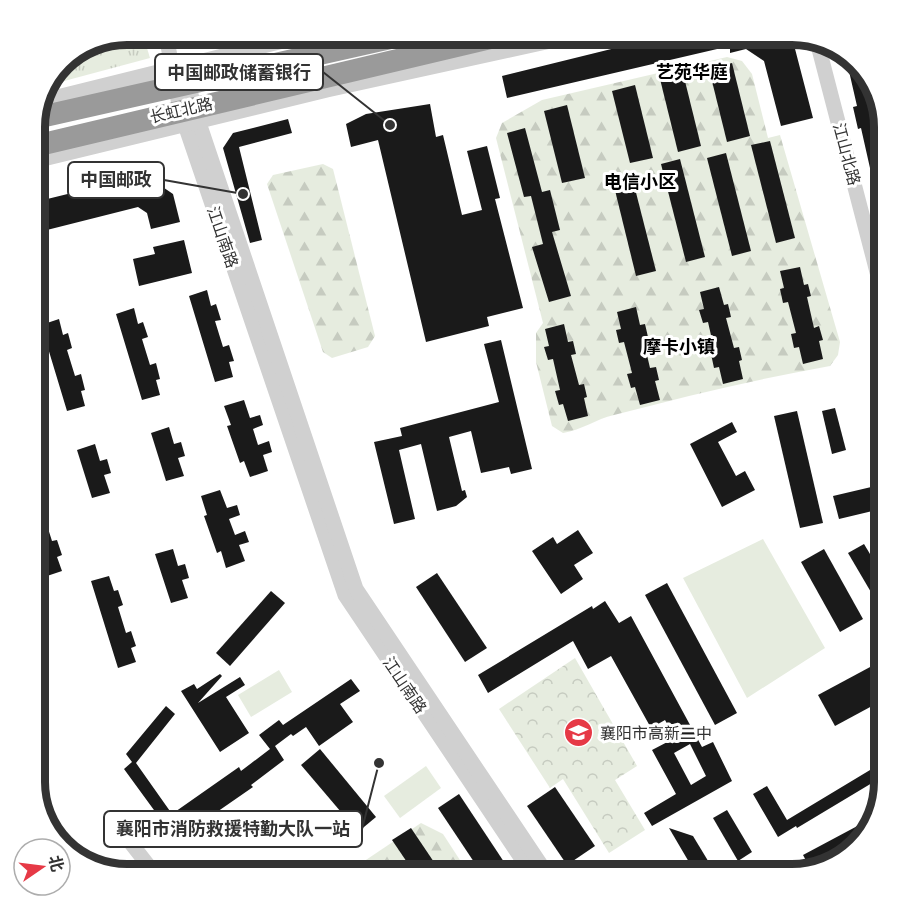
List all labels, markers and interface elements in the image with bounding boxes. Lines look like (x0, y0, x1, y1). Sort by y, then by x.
callout: 中国邮政储蓄银行 (155, 54, 323, 90)
district label: 艺苑华庭 (656, 59, 728, 83)
text: 中国邮政储蓄银行 (167, 60, 311, 84)
street label: 长虹北路 (147, 92, 215, 128)
street label: 江山北路 (828, 120, 866, 188)
callout: 中国邮政 (68, 162, 164, 198)
text: 中国邮政 (80, 167, 152, 191)
district label: 电信小区 (604, 169, 676, 193)
street label: 江山南路 (202, 203, 244, 271)
district label: 摩卡小镇 (643, 334, 715, 358)
street label: 江山南路 (378, 652, 432, 718)
school or university icon: 襄阳市高新二中 (563, 717, 595, 749)
place label: 襄阳市高新二中 (600, 722, 712, 744)
callout: 襄阳市消防救援特勤大队一站 (104, 811, 362, 847)
text: 襄阳市消防救援特勤大队一站 (116, 816, 350, 840)
north arrow (12, 837, 72, 897)
text: 北 (44, 853, 69, 874)

